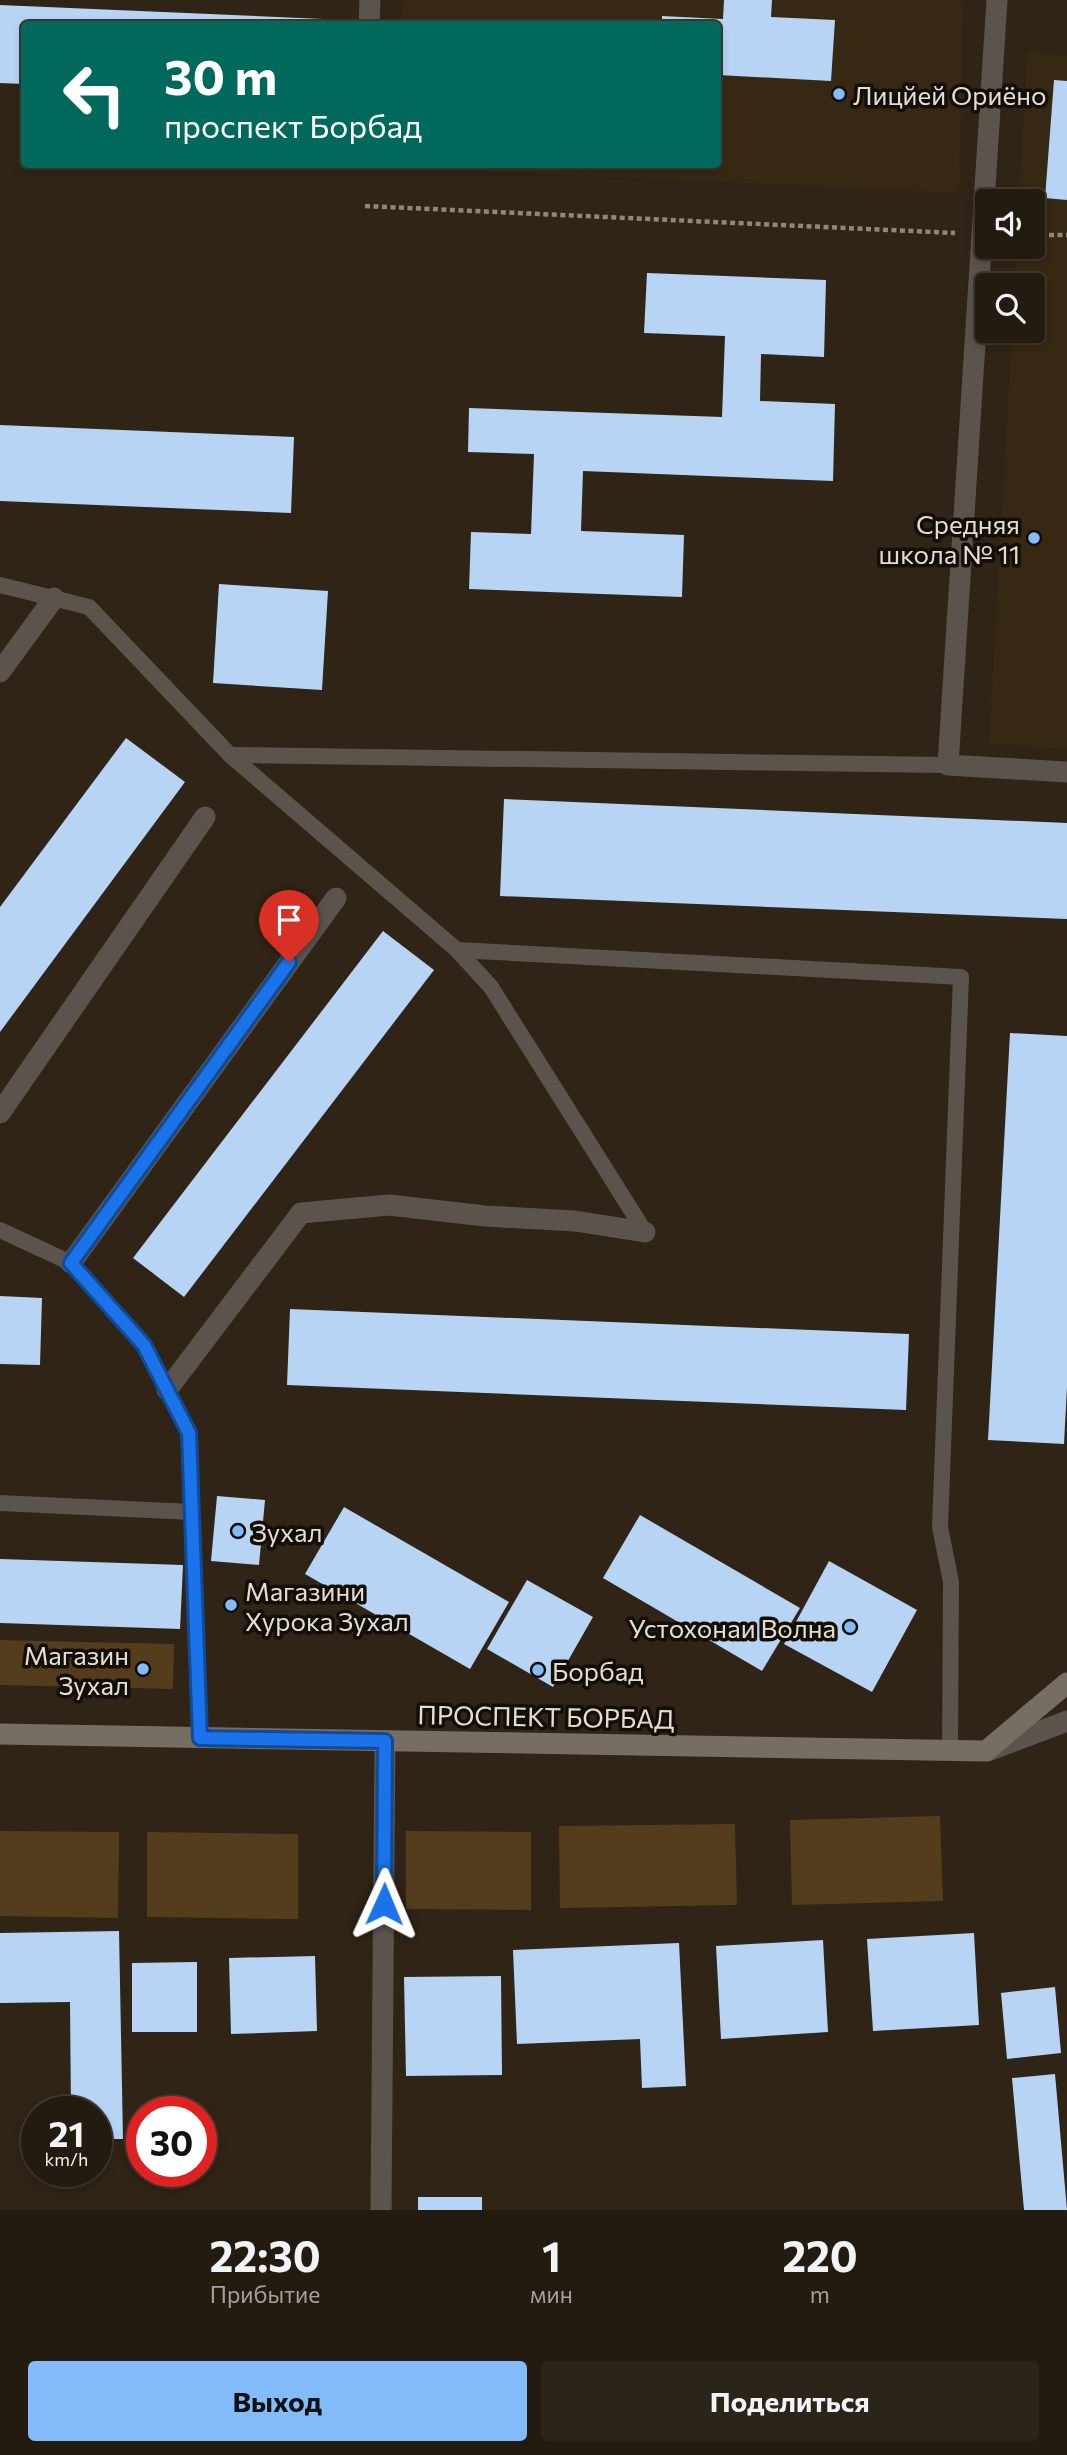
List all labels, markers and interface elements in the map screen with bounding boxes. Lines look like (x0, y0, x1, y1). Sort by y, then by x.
text: 30 m (164, 45, 277, 105)
icon: left (49, 49, 140, 140)
place label: Лицйей Ориёно (853, 79, 1047, 110)
marker: Лицйей Ориёно (831, 86, 847, 102)
text: проспект Борбад (164, 105, 422, 145)
map controls (975, 189, 1045, 343)
button: sound (975, 189, 1045, 259)
button: search (975, 273, 1045, 343)
place label: Средняя школа № 11 (879, 508, 1020, 569)
marker: Средняя школа № 11 (1026, 530, 1042, 546)
pin (259, 890, 319, 962)
icon: arrive (270, 901, 308, 939)
place label: Зухал (252, 1516, 323, 1547)
marker: Зухал (230, 1523, 246, 1539)
place label: Магазини Хурока Зухал (245, 1575, 409, 1636)
marker: Магазини Хурока Зухал (223, 1597, 239, 1613)
place label: Устохонаи Волна (629, 1612, 836, 1643)
marker: Устохонаи Волна (842, 1619, 858, 1635)
place label: Магазин Зухал (24, 1639, 129, 1700)
place label: Борбад (552, 1655, 644, 1686)
marker: Магазин Зухал (135, 1661, 151, 1677)
marker: Борбад (530, 1662, 546, 1678)
street label: ПРОСПЕКТ БОРБАД (417, 1698, 675, 1734)
position arrow (347, 1867, 421, 1941)
speed limit sign: 30 (126, 2096, 217, 2187)
text: 21 (49, 2111, 84, 2154)
text: km/h (45, 2148, 88, 2170)
text: 22:30 (209, 2229, 321, 2281)
text: 1 (542, 2229, 561, 2281)
text: 220 (782, 2229, 858, 2281)
text: Прибытие (210, 2280, 320, 2308)
text: мин (530, 2280, 573, 2308)
text: m (810, 2280, 830, 2308)
button: Выход (28, 2361, 527, 2441)
button: Поделиться (541, 2361, 1039, 2441)

